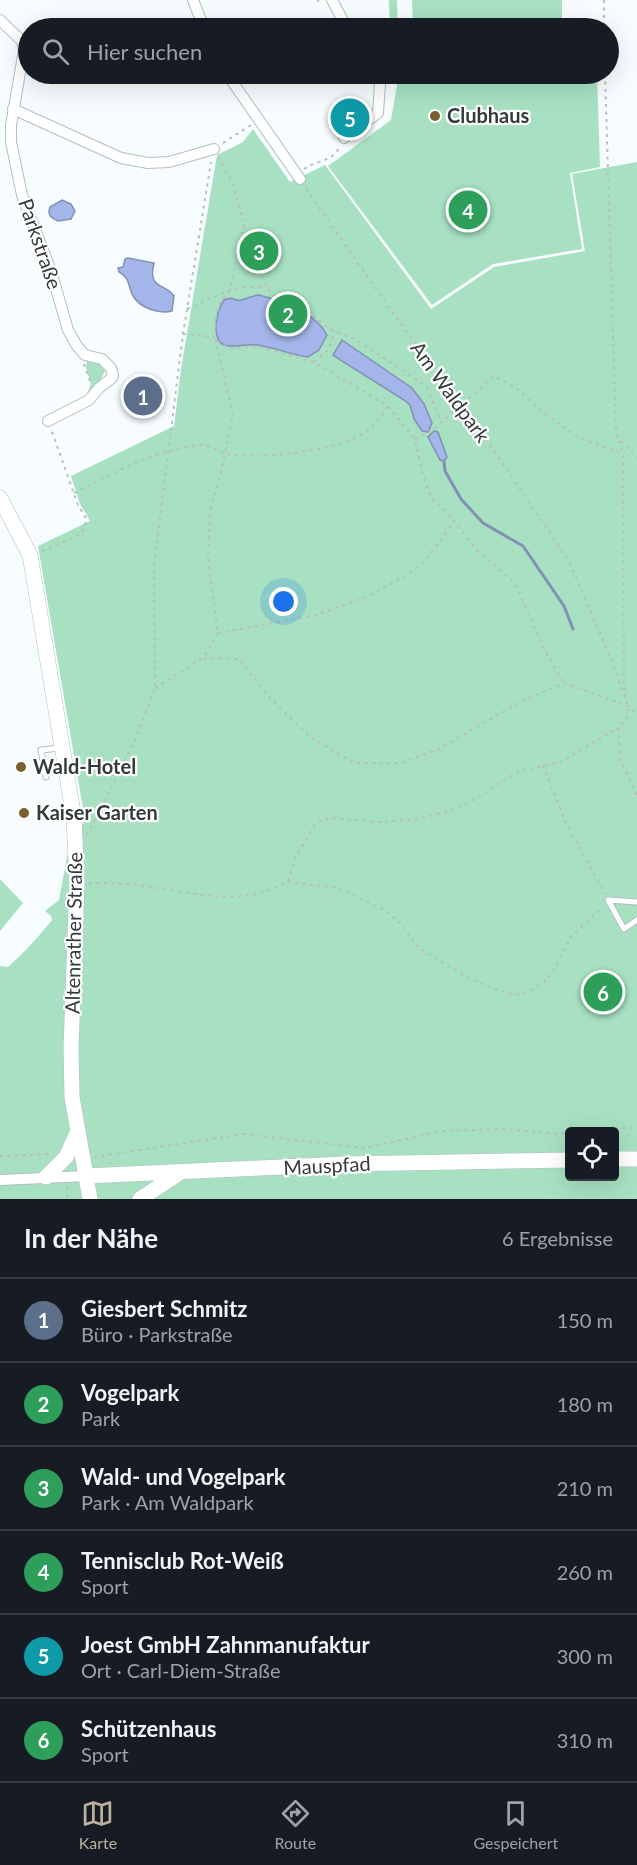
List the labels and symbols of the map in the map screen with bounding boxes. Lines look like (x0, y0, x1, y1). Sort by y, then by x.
pin: 5 (330, 96, 370, 140)
place label: Clubhaus (447, 103, 530, 127)
marker: Clubhaus (428, 109, 442, 123)
pin: 4 (448, 188, 488, 232)
street label: Parkstraße (14, 195, 68, 292)
pin: 3 (240, 228, 278, 274)
pin: 2 (268, 292, 308, 336)
street label: Am Waldpark (406, 336, 496, 447)
pin: 1 (124, 374, 162, 418)
your location (269, 587, 298, 616)
place label: Wald-Hotel (33, 754, 136, 778)
marker: Wald-Hotel (14, 760, 28, 774)
place label: Kaiser Garten (36, 800, 158, 824)
marker: Kaiser Garten (17, 806, 31, 820)
street label: Altenrather Straße (60, 852, 86, 1014)
pin: 6 (584, 970, 622, 1014)
street label: Mauspfad (283, 1151, 371, 1179)

